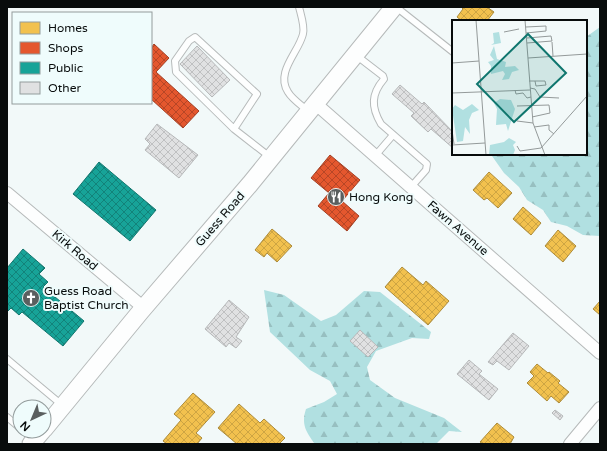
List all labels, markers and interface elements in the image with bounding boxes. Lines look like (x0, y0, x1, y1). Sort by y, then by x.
legend (12, 12, 152, 104)
inset map (452, 20, 587, 155)
text: Homes (48, 21, 88, 35)
text: Shops (48, 41, 83, 55)
text: Public (48, 61, 83, 75)
text: Other (48, 81, 81, 95)
restaurant icon: Hong Kong (326, 187, 346, 207)
street label: Guess Road (192, 189, 248, 249)
place label: Hong Kong (349, 190, 413, 204)
street label: Fawn Avenue (425, 198, 491, 258)
street label: Kirk Road (49, 227, 101, 273)
place label: Guess Road Baptist Church (44, 284, 129, 312)
church icon: Guess Road Baptist Church (21, 288, 41, 308)
north arrow (12, 399, 52, 439)
text: N (18, 418, 33, 434)

